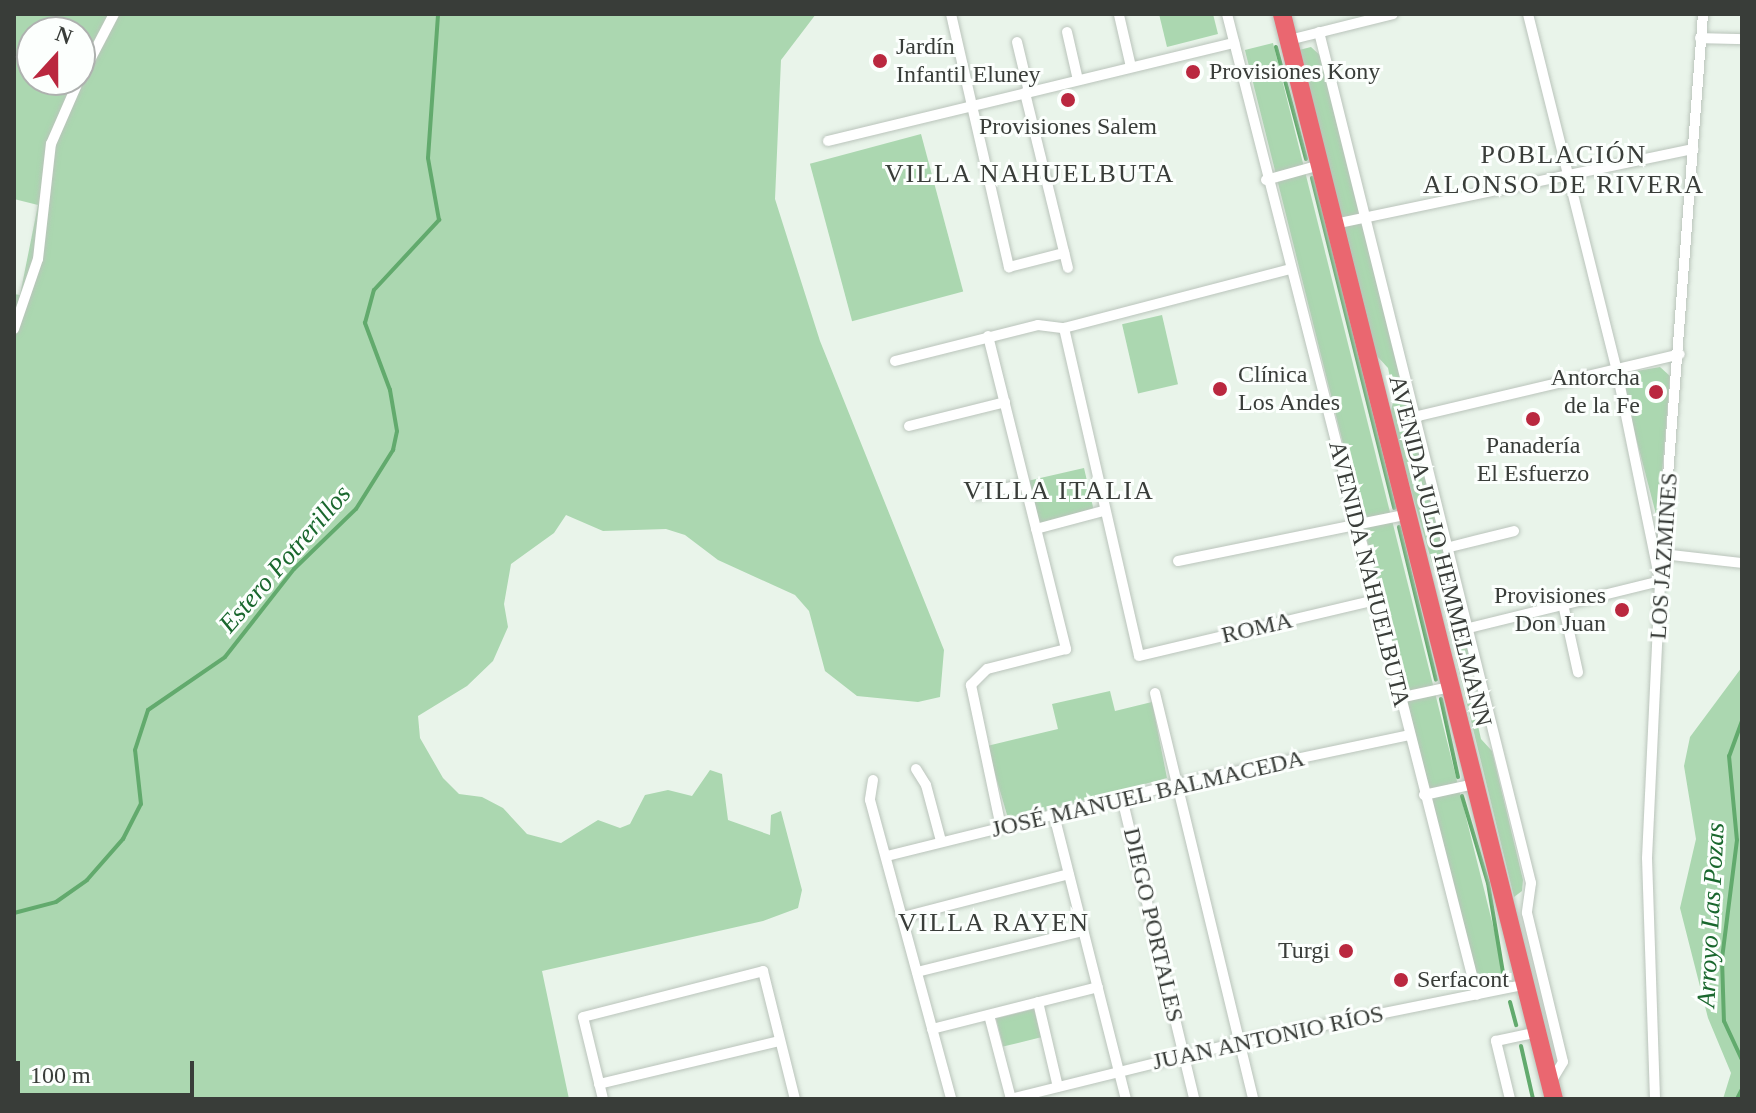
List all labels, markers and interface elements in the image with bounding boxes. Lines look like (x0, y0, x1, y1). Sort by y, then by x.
north arrow (16, 16, 96, 96)
text: N (52, 20, 76, 50)
place label: Jardín Infantil Eluney (896, 33, 1041, 89)
marker: Jardín Infantil Eluney (871, 52, 889, 70)
place label: Provisiones Kony (1209, 58, 1380, 86)
marker: Provisiones Kony (1184, 63, 1202, 81)
marker: Provisiones Salem (1059, 91, 1077, 109)
place label: Provisiones Salem (979, 113, 1157, 141)
district label: POBLACIÓN ALONSO DE RIVERA (1423, 139, 1705, 200)
district label: VILLA NAHUELBUTA (884, 158, 1176, 190)
place label: Clínica Los Andes (1238, 361, 1341, 417)
place label: Antorcha de la Fe (1551, 364, 1640, 420)
street label: AVENIDA JULIO HEMMELMANN (1382, 372, 1498, 730)
marker: Clínica Los Andes (1209, 378, 1231, 400)
marker: Antorcha de la Fe (1647, 383, 1665, 401)
marker: Panadería El Esfuerzo (1524, 410, 1542, 428)
place label: Panadería El Esfuerzo (1477, 432, 1589, 488)
street label: AVENIDA NAHUELBUTA (1322, 437, 1416, 711)
street label: LOS JAZMINES (1644, 472, 1684, 640)
district label: VILLA ITALIA (962, 475, 1156, 507)
water label: Estero Potrerillos (213, 479, 357, 639)
place label: Provisiones Don Juan (1494, 582, 1606, 638)
marker: Provisiones Don Juan (1613, 601, 1631, 619)
street label: ROMA (1219, 606, 1295, 650)
street label: JOSÉ MANUEL BALMACEDA (988, 744, 1308, 844)
water label: Arroyo Las Pozas (1691, 822, 1731, 1008)
street label: DIEGO PORTALES (1117, 825, 1189, 1025)
district label: VILLA RAYEN (897, 907, 1091, 939)
place label: Turgi (1278, 937, 1330, 965)
marker: Turgi (1337, 942, 1355, 960)
place label: Serfacont (1417, 966, 1509, 994)
marker: Serfacont (1392, 971, 1410, 989)
street label: JUAN ANTONIO RÍOS (1149, 999, 1387, 1077)
scale bar (20, 1045, 198, 1095)
text: 100 m (30, 1062, 91, 1088)

